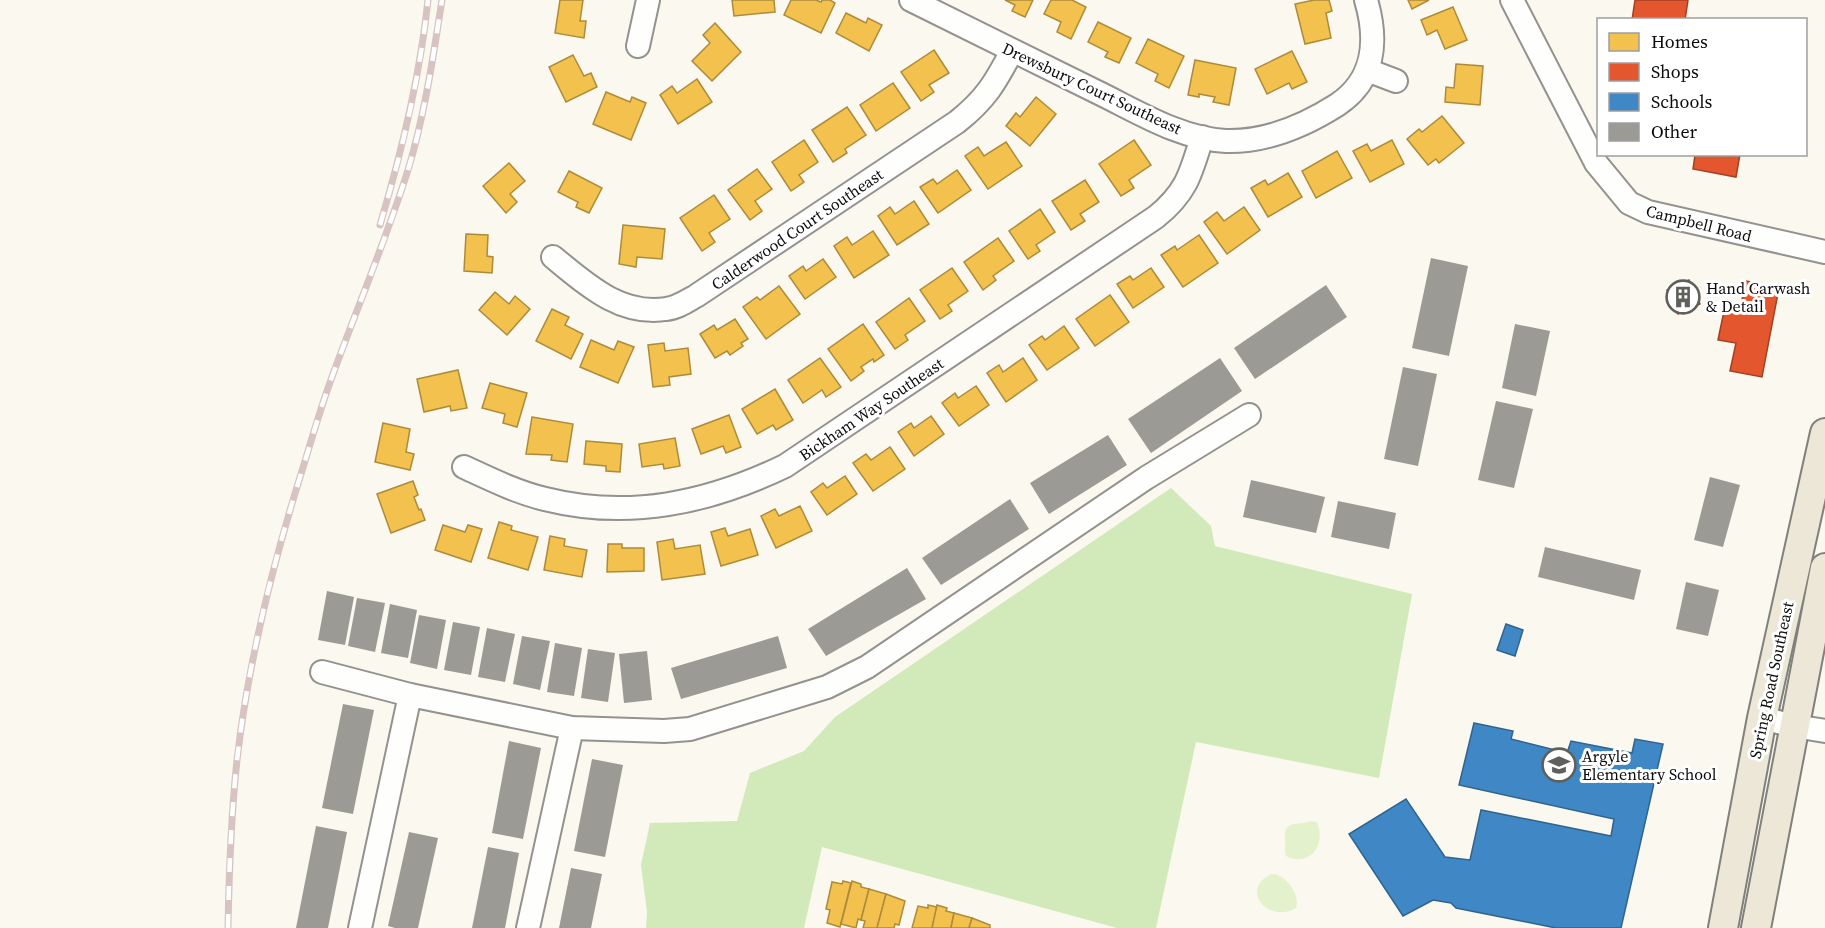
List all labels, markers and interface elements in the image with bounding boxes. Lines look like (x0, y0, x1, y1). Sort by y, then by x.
legend (1597, 18, 1807, 156)
text: Homes (1651, 29, 1708, 54)
street label: Drewsbury Court Southeast (999, 37, 1186, 140)
text: Shops (1651, 59, 1699, 84)
text: Schools (1651, 89, 1713, 114)
text: Other (1651, 119, 1698, 144)
street label: Calderwood Court Southeast (707, 163, 888, 295)
street label: Campbell Road (1644, 199, 1754, 247)
place label: Hand Carwash & Detail (1706, 277, 1811, 317)
building icon: Hand Carwash & Detail (1665, 279, 1701, 315)
street label: Bickham Way Southeast (794, 352, 948, 466)
street label: Spring Road Southeast (1744, 599, 1799, 760)
place label: Argyle Elementary School (1582, 745, 1717, 785)
school or university icon: Argyle Elementary School (1541, 747, 1577, 783)

